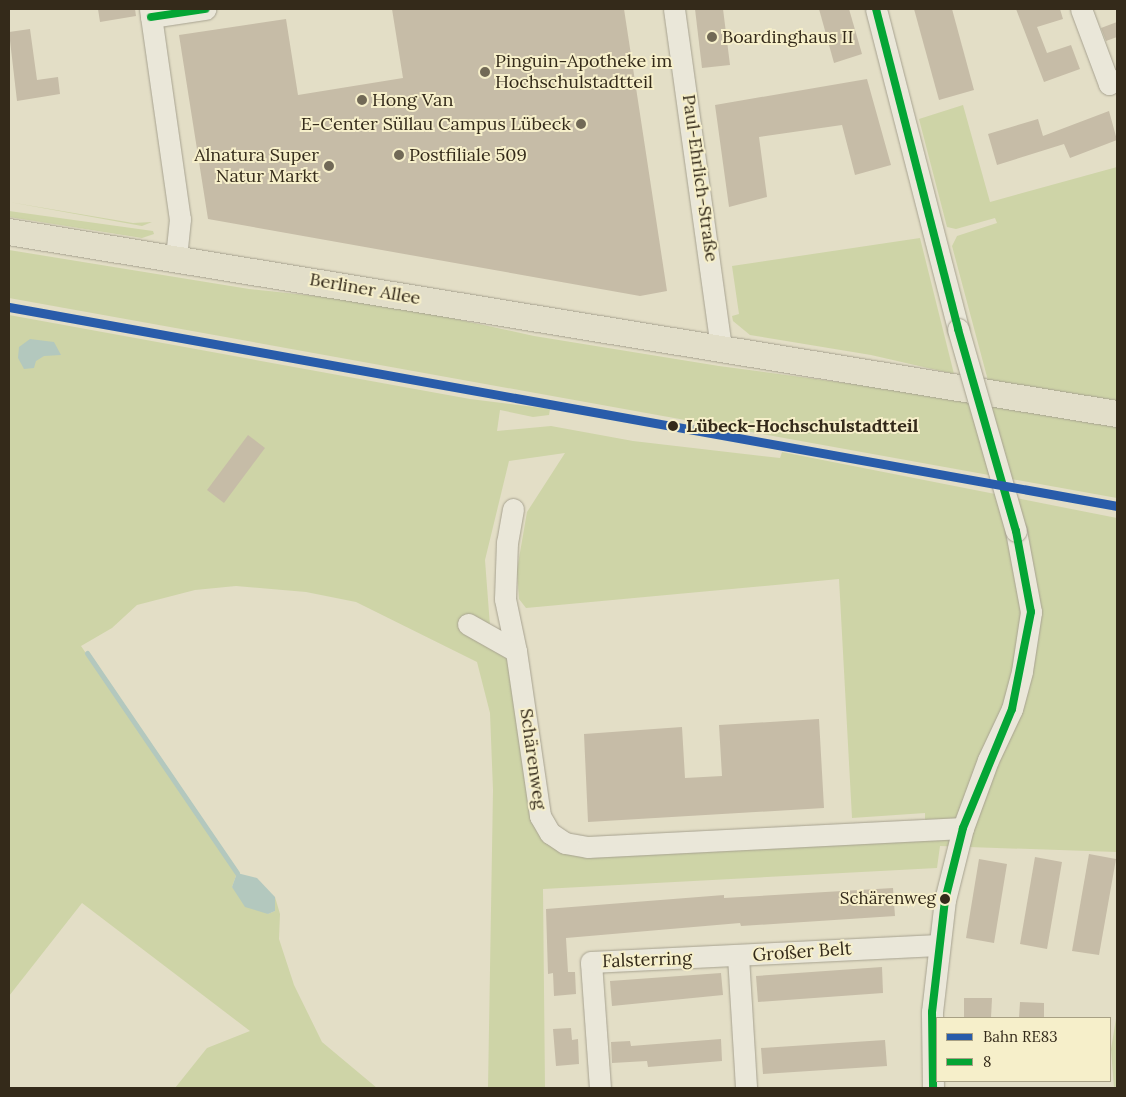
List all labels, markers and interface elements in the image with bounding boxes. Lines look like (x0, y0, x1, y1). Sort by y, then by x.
place label: Boardinghaus II (722, 26, 854, 48)
marker: Boardinghaus II (706, 31, 718, 43)
place label: Pinguin-Apotheke im Hochschulstadtteil (495, 51, 672, 94)
marker: Pinguin-Apotheke im Hochschulstadtteil (479, 66, 491, 78)
place label: Hong Van (372, 89, 453, 111)
street label: Paul-Ehrlich-Straße (678, 93, 722, 263)
marker: Hong Van (356, 94, 368, 106)
place label: E-Center Süllau Campus Lübeck (301, 113, 571, 135)
marker: E-Center Süllau Campus Lübeck (575, 118, 587, 130)
place label: Postfiliale 509 (409, 144, 527, 166)
place label: Alnatura Super Natur Markt (194, 145, 319, 188)
marker: Postfiliale 509 (393, 149, 405, 161)
marker: Alnatura Super Natur Markt (323, 160, 335, 172)
street label: Berliner Allee (308, 269, 422, 309)
place label: Lübeck-Hochschulstadtteil (686, 415, 918, 437)
marker: Lübeck-Hochschulstadtteil (664, 417, 682, 435)
street label: Schärenweg (515, 707, 551, 811)
place label: Schärenweg (840, 889, 936, 909)
marker: Schärenweg (940, 894, 950, 904)
street label: Großer Belt (752, 938, 852, 966)
street label: Falsterring (602, 948, 692, 972)
legend (936, 1017, 1111, 1082)
text: Bahn RE83 (983, 1027, 1058, 1046)
text: 8 (983, 1052, 991, 1071)

